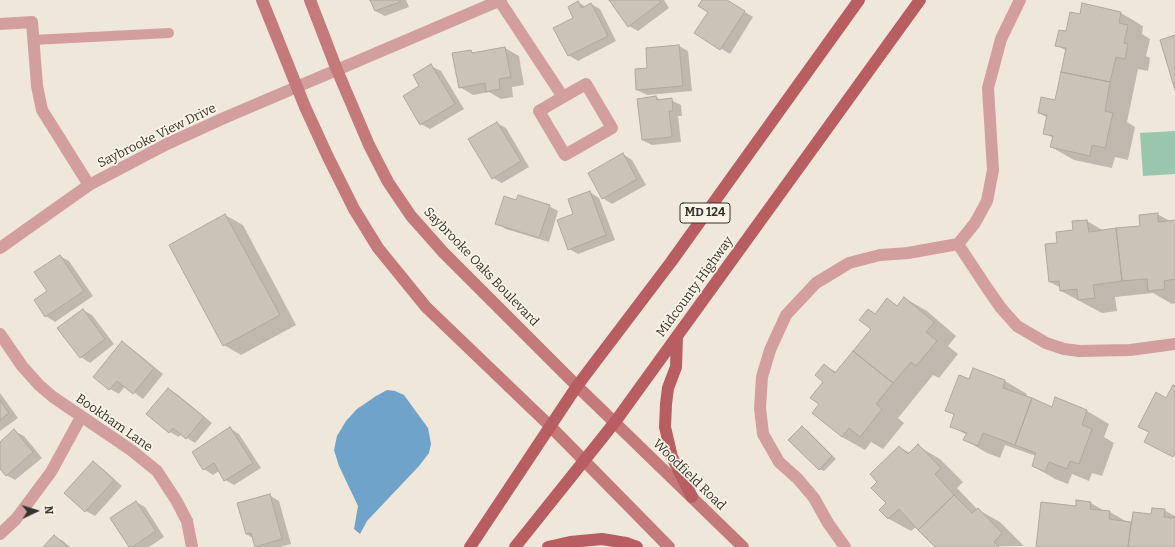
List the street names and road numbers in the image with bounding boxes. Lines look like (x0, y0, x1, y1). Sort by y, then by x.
street label: Saybrooke View Drive (95, 101, 219, 171)
road number: MD 124 (680, 203, 730, 223)
street label: Saybrooke Oaks Boulevard (420, 204, 542, 330)
street label: Midcounty Highway (653, 234, 737, 340)
street label: Bookham Lane (73, 391, 155, 455)
street label: Woodfield Road (649, 436, 729, 514)

